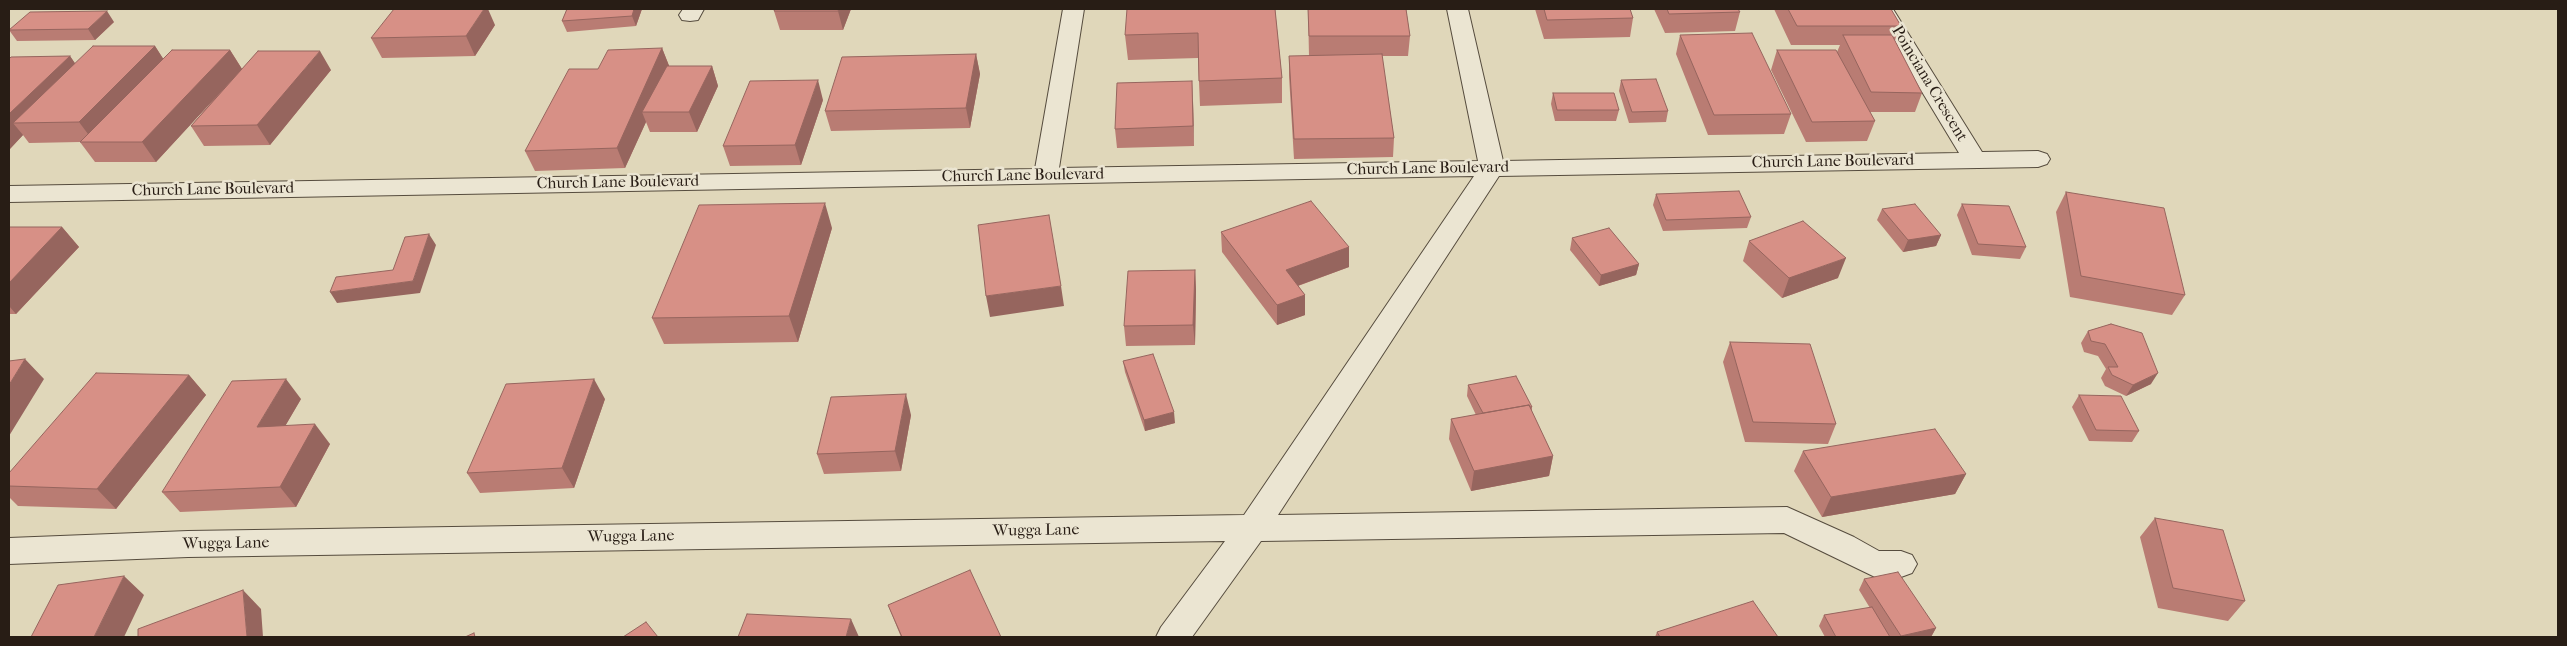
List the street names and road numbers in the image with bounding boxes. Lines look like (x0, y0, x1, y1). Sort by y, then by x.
street label: Poinciana Crescent (1887, 23, 1971, 145)
street label: Church Lane Boulevard (1752, 151, 1914, 173)
street label: Church Lane Boulevard (1347, 158, 1509, 180)
street label: Church Lane Boulevard (942, 165, 1104, 187)
street label: Church Lane Boulevard (537, 172, 699, 194)
street label: Church Lane Boulevard (132, 179, 294, 201)
street label: Wugga Lane (993, 521, 1079, 541)
street label: Wugga Lane (588, 527, 674, 547)
street label: Wugga Lane (183, 534, 269, 554)

